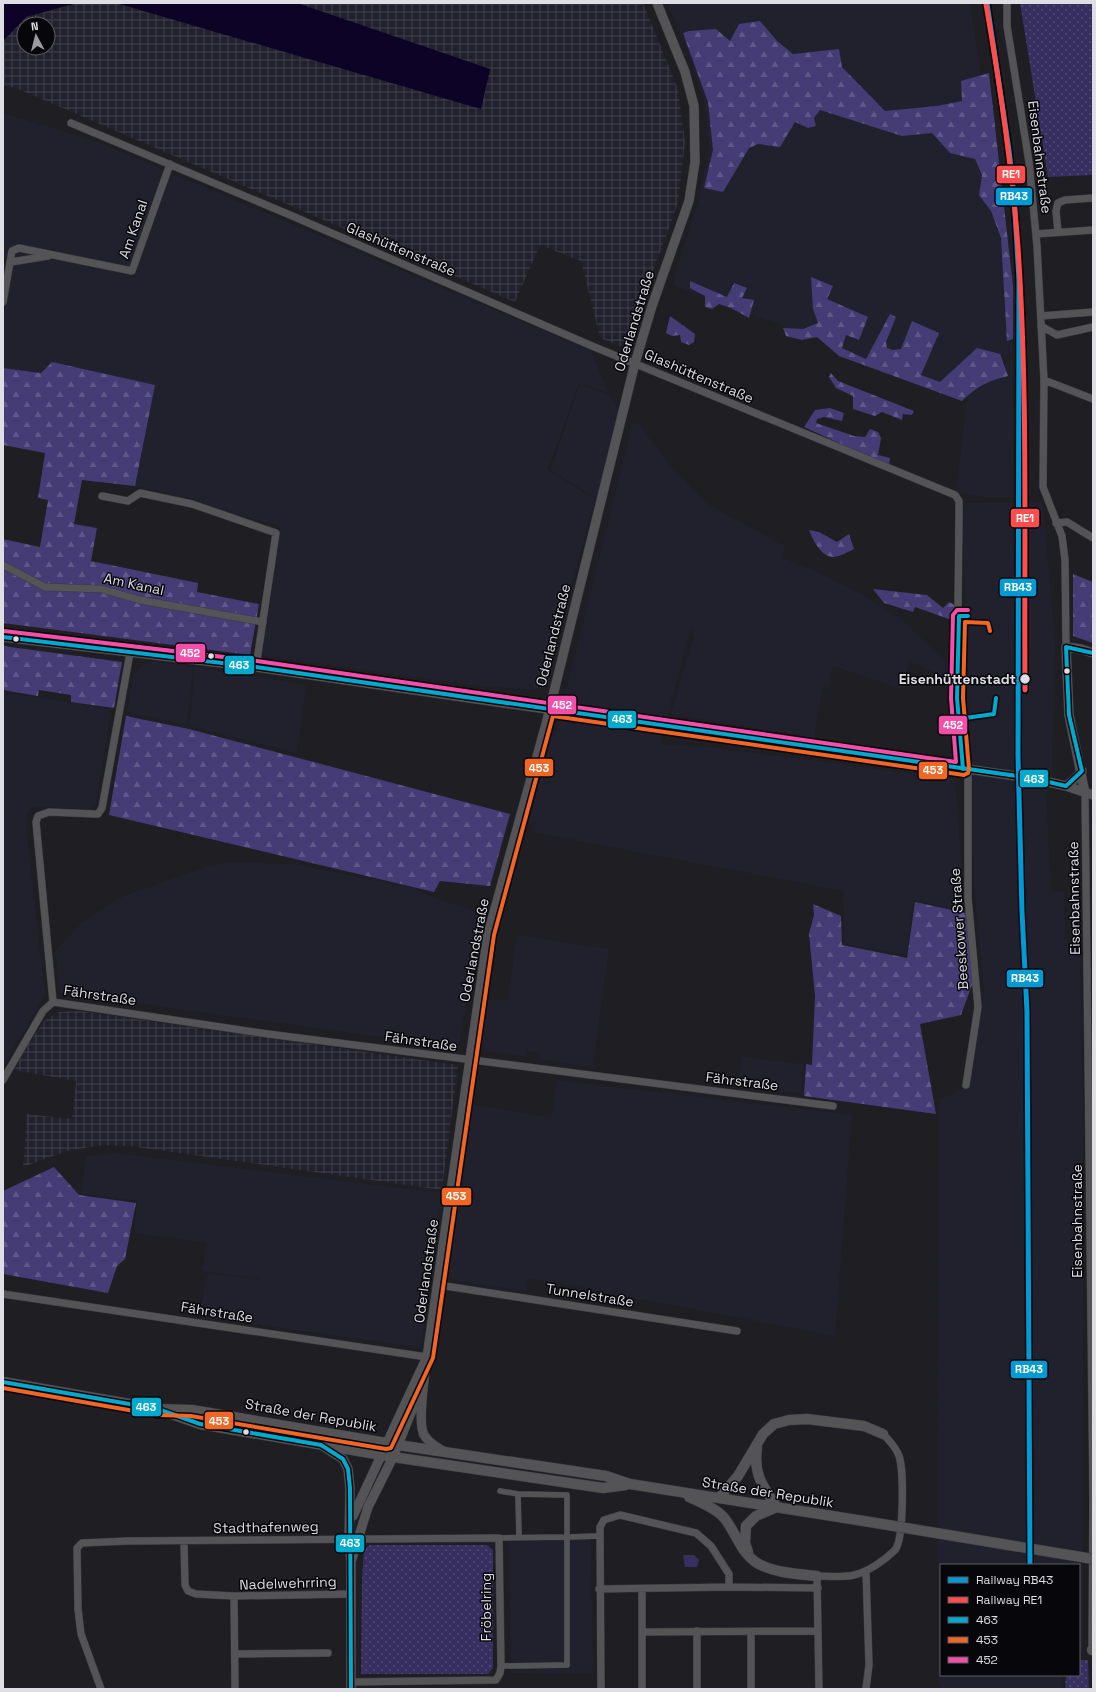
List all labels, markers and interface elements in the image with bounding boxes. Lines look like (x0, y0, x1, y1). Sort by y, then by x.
north arrow (16, 16, 56, 56)
text: N (30, 19, 39, 33)
street label: Eisenbahnstraße (1024, 100, 1056, 214)
line badge: RE1 (996, 165, 1026, 184)
text: RE1 (1002, 167, 1020, 181)
line badge: RB43 (995, 187, 1033, 206)
text: RB43 (1000, 189, 1028, 203)
street label: Am Kanal (115, 197, 151, 261)
street label: Glashüttenstraße (344, 218, 458, 280)
street label: Oderlandstraße (610, 268, 658, 374)
street label: Glashüttenstraße (642, 345, 756, 407)
line badge: RE1 (1010, 508, 1040, 528)
text: RE1 (1016, 511, 1034, 525)
street label: Am Kanal (102, 569, 166, 599)
line badge: RB43 (999, 578, 1037, 597)
text: RB43 (1004, 580, 1032, 594)
street label: Oderlandstraße (532, 582, 574, 688)
unlabelled marker (11, 634, 21, 644)
line badge: 452 (175, 643, 206, 663)
text: 452 (180, 646, 200, 660)
unlabelled marker (206, 651, 216, 661)
line badge: 463 (224, 655, 255, 675)
text: 463 (229, 658, 250, 672)
unlabelled marker (1062, 666, 1072, 676)
place label: Eisenhüttenstadt (899, 670, 1016, 688)
marker: Eisenhüttenstadt (1018, 672, 1032, 686)
line badge: 452 (547, 695, 577, 715)
text: 452 (552, 698, 572, 712)
line badge: 463 (607, 710, 637, 729)
text: 463 (612, 712, 633, 726)
line badge: 452 (938, 715, 968, 735)
text: 452 (943, 718, 963, 732)
line badge: 453 (524, 758, 554, 777)
text: 453 (529, 761, 549, 775)
line badge: 453 (918, 761, 948, 780)
text: 453 (923, 763, 943, 777)
line badge: 463 (1019, 769, 1049, 788)
text: 463 (1024, 772, 1045, 786)
street label: Eisenbahnstraße (1064, 841, 1084, 955)
street label: Beeskower Straße (946, 867, 972, 991)
street label: Oderlandstraße (455, 897, 493, 1003)
line badge: RB43 (1006, 969, 1044, 988)
text: RB43 (1011, 971, 1039, 985)
street label: Fährstraße (63, 981, 137, 1009)
street label: Fährstraße (384, 1027, 458, 1055)
street label: Fährstraße (705, 1068, 779, 1094)
street label: Eisenbahnstraße (1068, 1164, 1086, 1278)
line badge: 453 (441, 1187, 472, 1206)
text: 453 (446, 1189, 466, 1203)
street label: Oderlandstraße (410, 1218, 442, 1324)
street label: Tunnelstraße (545, 1279, 635, 1311)
street label: Fährstraße (180, 1297, 254, 1327)
line badge: RB43 (1010, 1360, 1048, 1379)
text: RB43 (1015, 1362, 1043, 1376)
street label: Straße der Republik (244, 1395, 379, 1435)
line badge: 463 (131, 1397, 162, 1417)
text: 463 (136, 1400, 157, 1414)
line badge: 453 (204, 1411, 234, 1430)
text: 453 (209, 1414, 229, 1428)
unlabelled marker (241, 1427, 251, 1437)
street label: Straße der Republik (701, 1473, 836, 1511)
street label: Stadthafenweg (213, 1517, 319, 1537)
line badge: 463 (335, 1534, 365, 1553)
text: 463 (340, 1536, 361, 1550)
legend (940, 1564, 1080, 1676)
street label: Nadelwehrring (239, 1572, 337, 1594)
text: Railway RB43 (976, 1572, 1053, 1588)
street label: Fröbelring (477, 1573, 495, 1641)
text: Railway RE1 (976, 1592, 1042, 1608)
text: 463 (976, 1612, 998, 1628)
text: 453 (976, 1632, 998, 1648)
text: 452 (976, 1652, 998, 1668)

